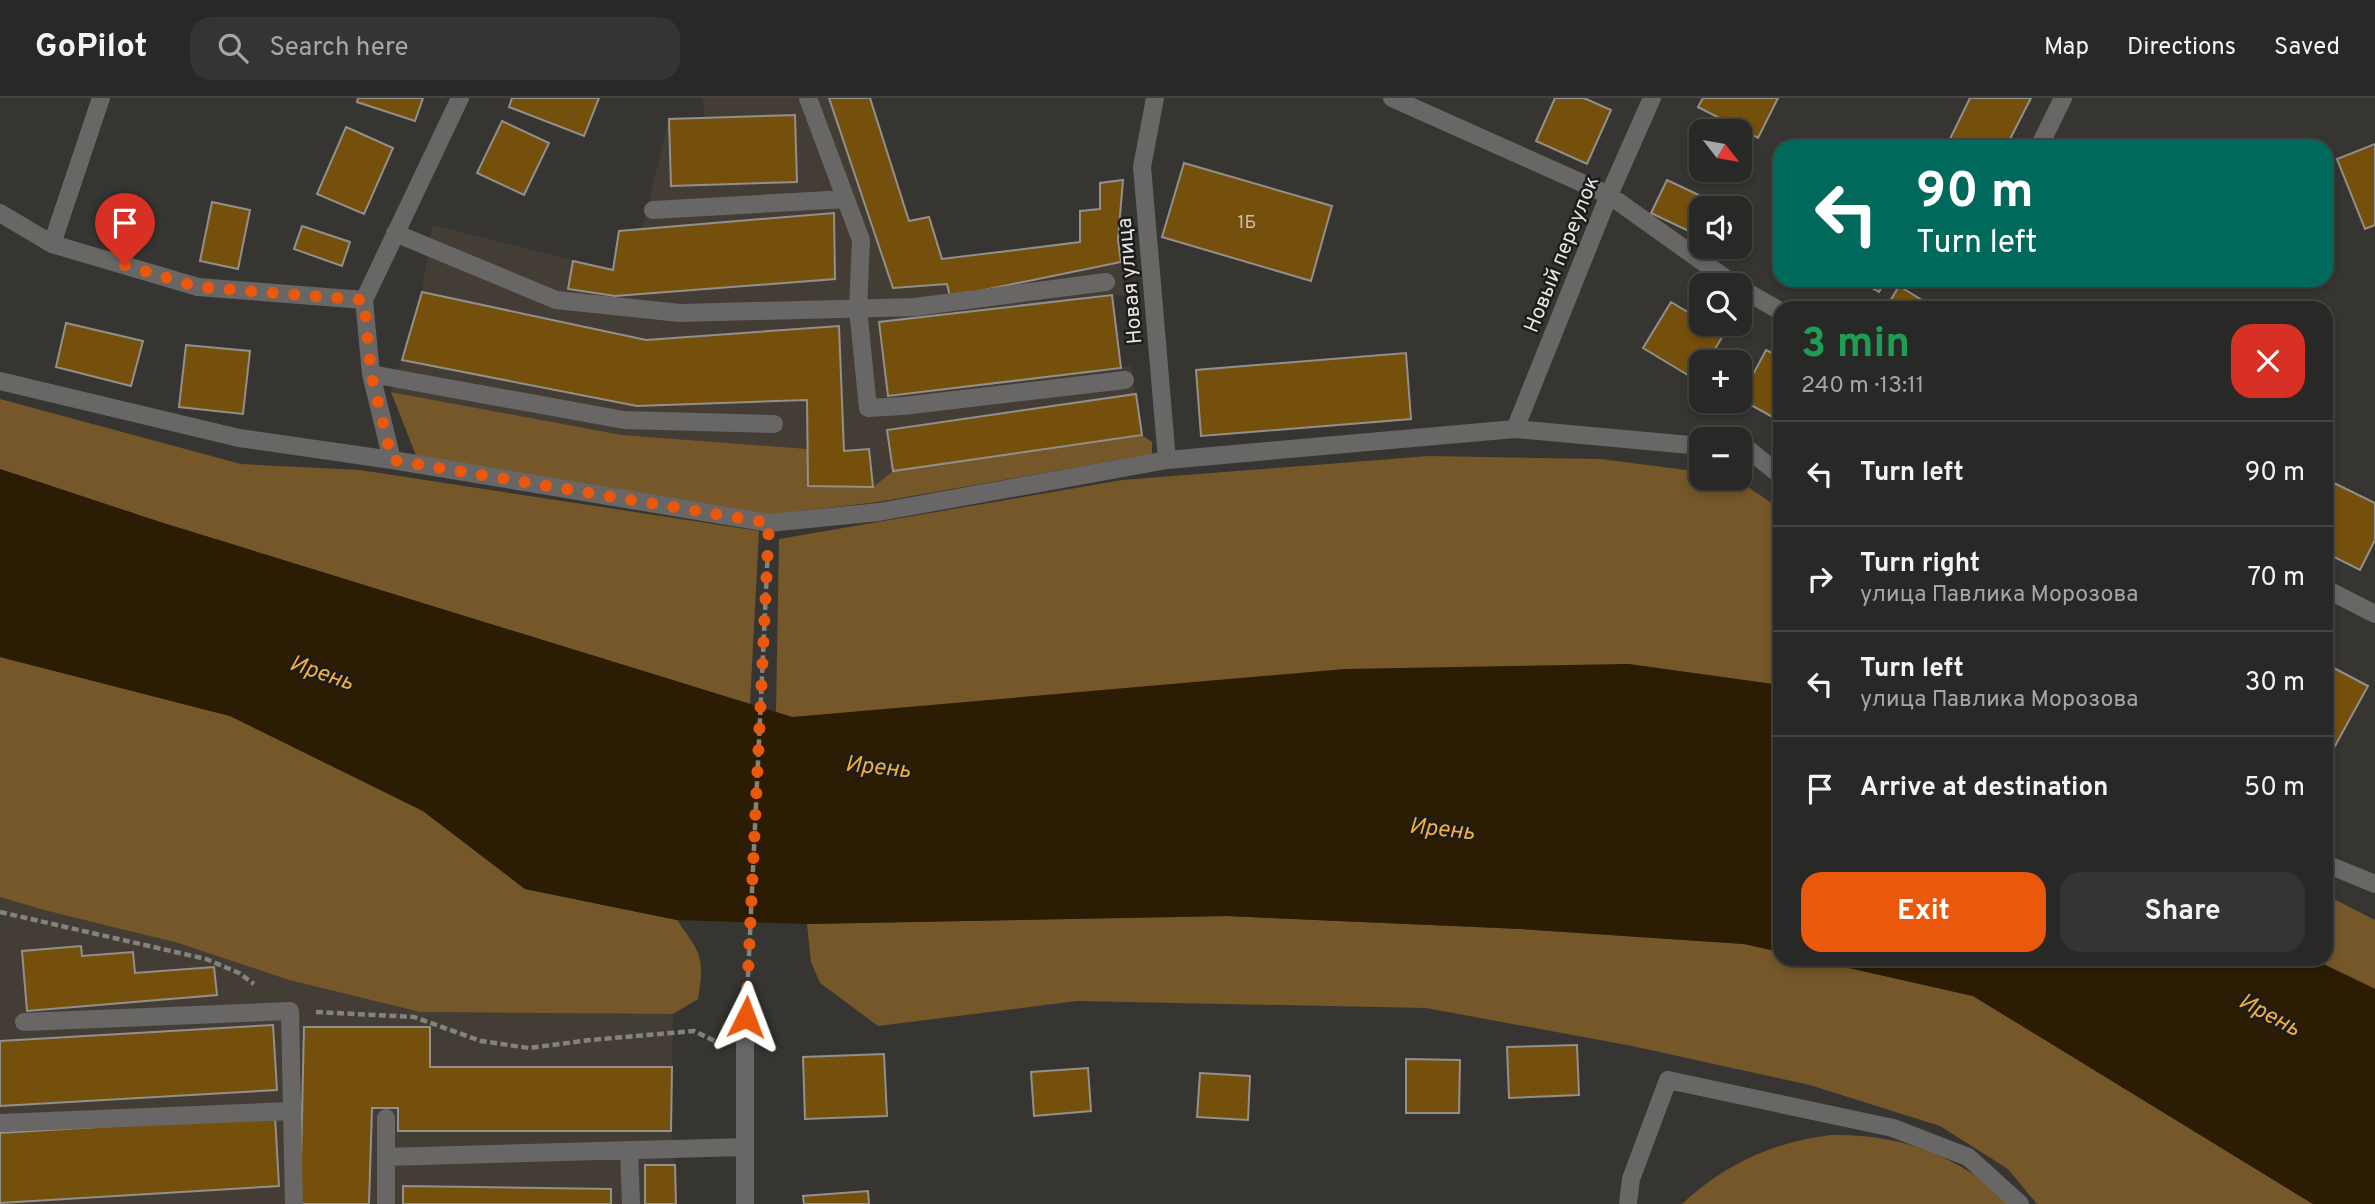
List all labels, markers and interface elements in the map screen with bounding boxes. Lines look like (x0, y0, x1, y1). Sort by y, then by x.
search box (190, 17, 680, 80)
text: GoPilot (35, 27, 148, 69)
icon: search (214, 29, 252, 67)
text: Search here (270, 32, 408, 65)
text: Map (2044, 33, 2089, 63)
text: Directions (2127, 33, 2236, 63)
text: Saved (2274, 33, 2340, 63)
north arrow (1689, 119, 1752, 182)
map controls (1689, 119, 1752, 490)
text: 90 m (1916, 163, 2034, 225)
icon: left (1801, 168, 1892, 259)
street label: Новый переулок (1519, 172, 1606, 337)
pin (95, 193, 155, 265)
button: sound (1689, 196, 1752, 259)
icon: arrive (106, 204, 144, 242)
house number: 1Б (1238, 212, 1256, 235)
street label: Новая улица (1112, 217, 1149, 345)
text: Turn left (1916, 224, 2037, 264)
button: search (1689, 273, 1752, 336)
text: 3 min (1801, 319, 1910, 372)
button: close (2231, 324, 2305, 398)
button: + (1689, 350, 1752, 413)
text: 240 m · 13:11 (1801, 372, 1924, 401)
button: − (1689, 427, 1752, 490)
icon: left (1801, 455, 1839, 493)
text: Turn left (1860, 457, 1964, 490)
text: 90 m (2245, 457, 2305, 490)
text: Turn right (1860, 548, 1980, 581)
icon: right (1801, 560, 1839, 598)
text: 70 m (2247, 562, 2305, 595)
text: улица Павлика Морозова (1860, 581, 2138, 610)
water label: Ирень (285, 650, 357, 699)
text: Turn left (1860, 653, 1964, 686)
icon: left (1801, 665, 1839, 703)
text: 30 m (2245, 667, 2305, 700)
text: улица Павлика Морозова (1860, 686, 2138, 715)
water label: Ирень (844, 751, 912, 786)
icon: arrive (1801, 770, 1839, 808)
text: Arrive at destination (1860, 772, 2108, 805)
text: 50 m (2244, 772, 2305, 805)
water label: Ирень (1408, 813, 1476, 848)
button: Exit (1801, 872, 2046, 952)
button: Share (2060, 872, 2305, 952)
position arrow (709, 980, 783, 1054)
water label: Ирень (2233, 988, 2305, 1044)

